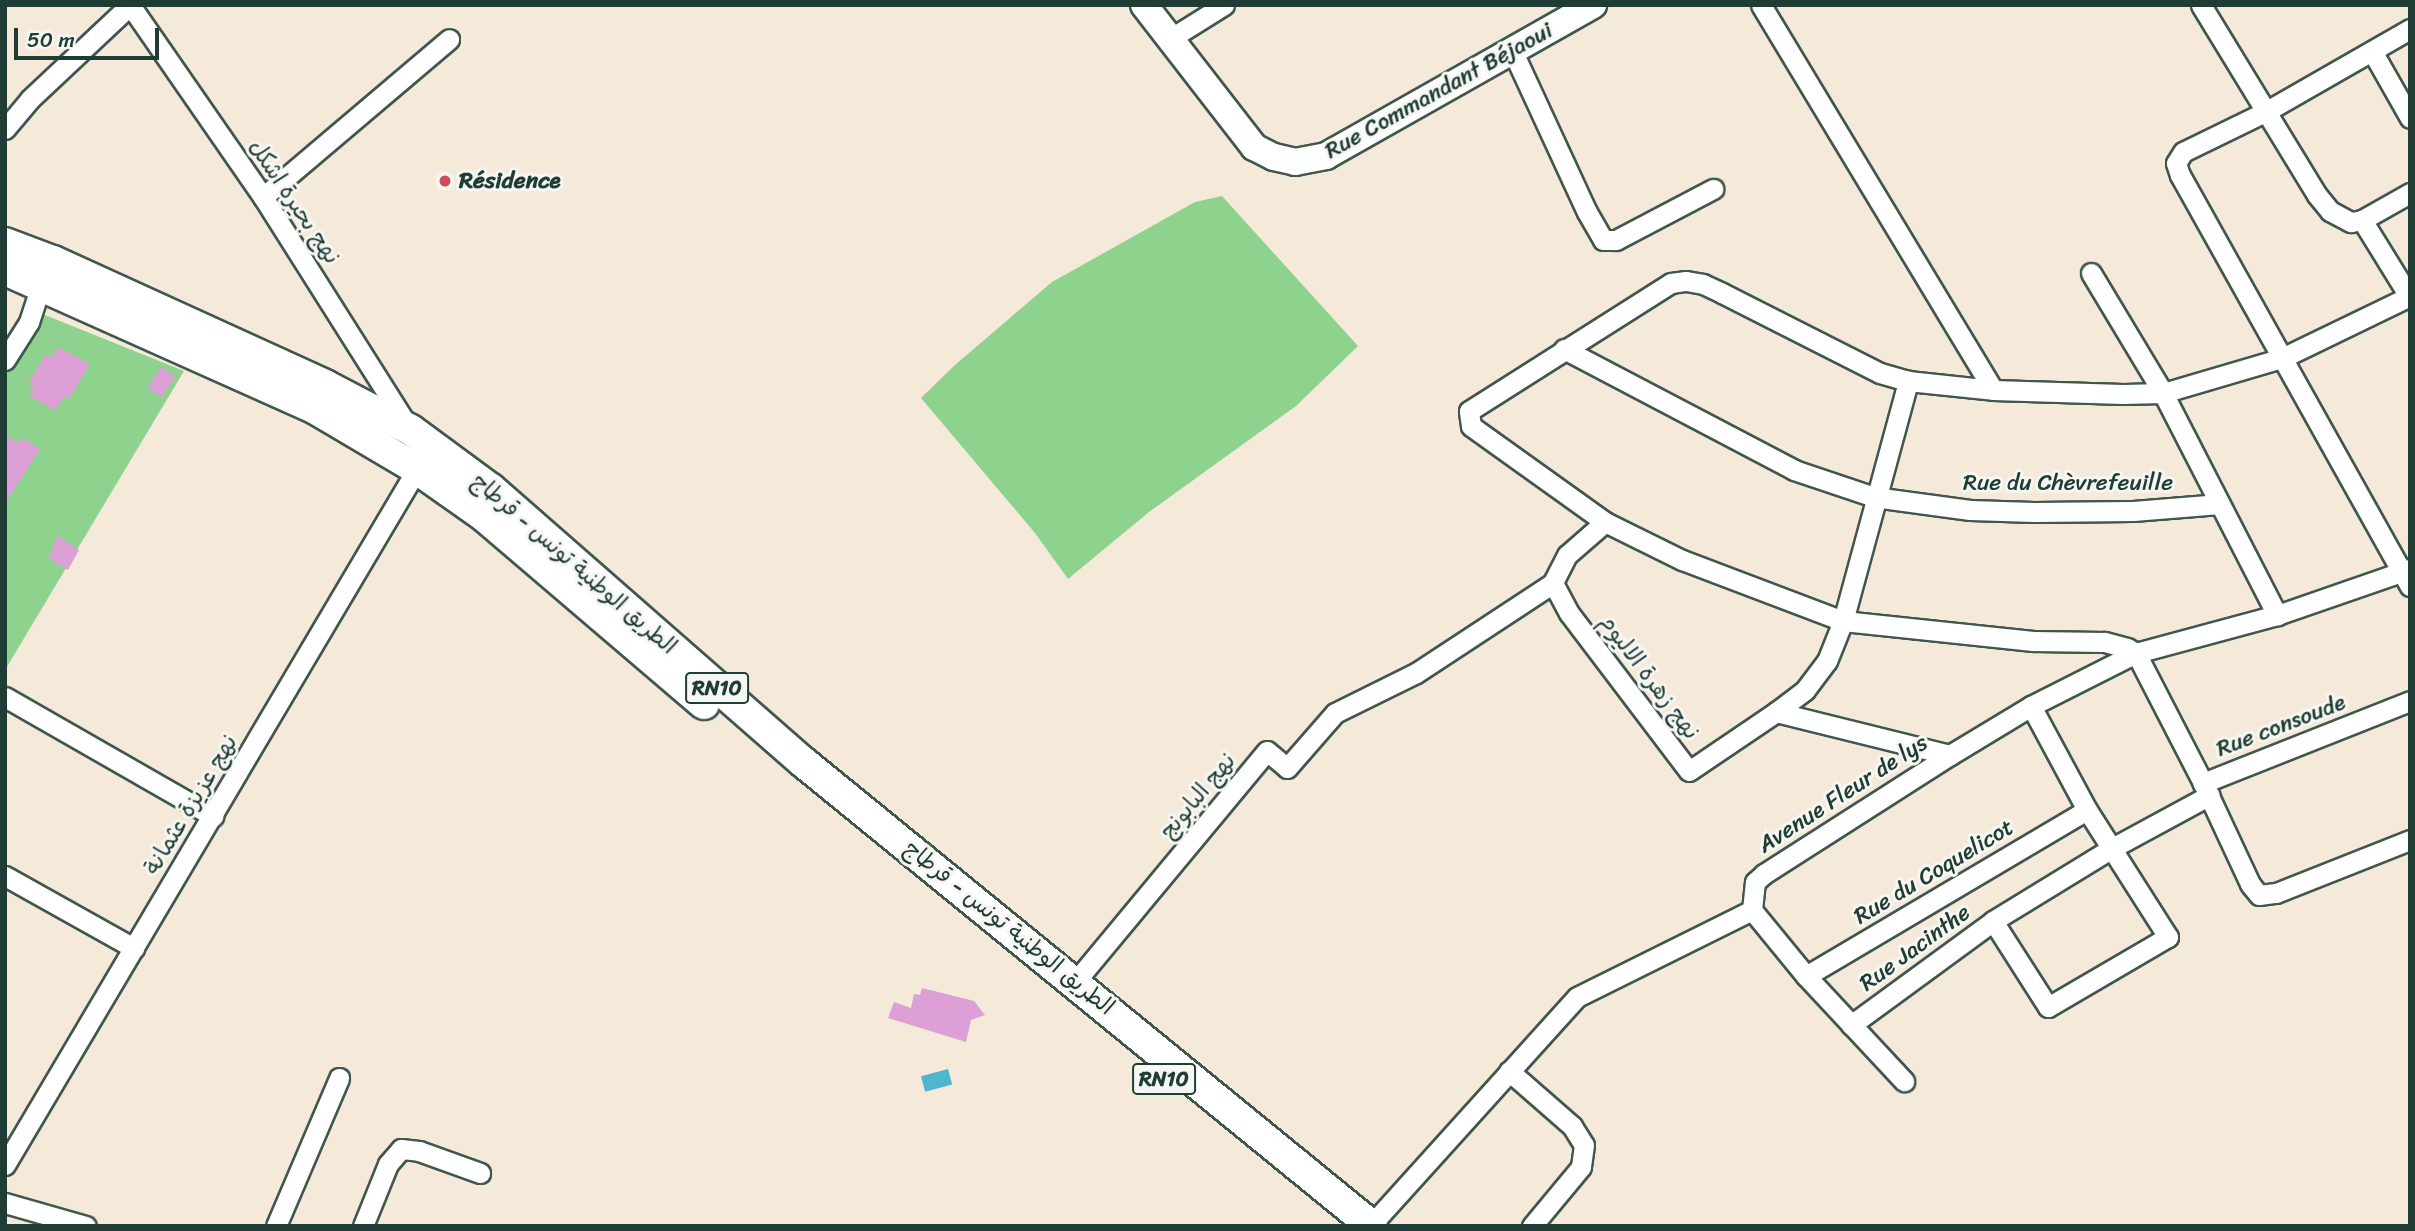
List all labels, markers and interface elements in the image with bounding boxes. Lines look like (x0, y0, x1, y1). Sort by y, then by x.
scale bar (18, 14, 163, 58)
street label: Rue Commandant Béjaoui (1320, 17, 1558, 165)
text: 50 m (27, 21, 75, 59)
street label: نهج بحيرة اشكل (242, 135, 346, 269)
place label: Résidence (459, 167, 561, 195)
marker: Résidence (437, 173, 453, 189)
street label: الطريق الوطنية تونس - قرطاج (466, 467, 682, 661)
street label: Rue du Chèvrefeuille (1963, 469, 2173, 497)
street label: نهج زهرة الاليوم (1593, 609, 1705, 745)
road number: RN10 (684, 670, 750, 706)
street label: Rue consoude (2212, 689, 2350, 763)
street label: Avenue Fleur de lys (1753, 729, 1933, 859)
street label: نهج عزيزة عثمانة (138, 730, 244, 880)
street label: نهج البابونج (1154, 748, 1242, 844)
street label: Rue du Coquelicot (1849, 813, 2019, 931)
street label: الطريق الوطنية تونس - قرطاج (898, 835, 1120, 1021)
street label: Rue Jacinthe (1855, 899, 1975, 997)
road number: RN10 (1131, 1062, 1197, 1096)

